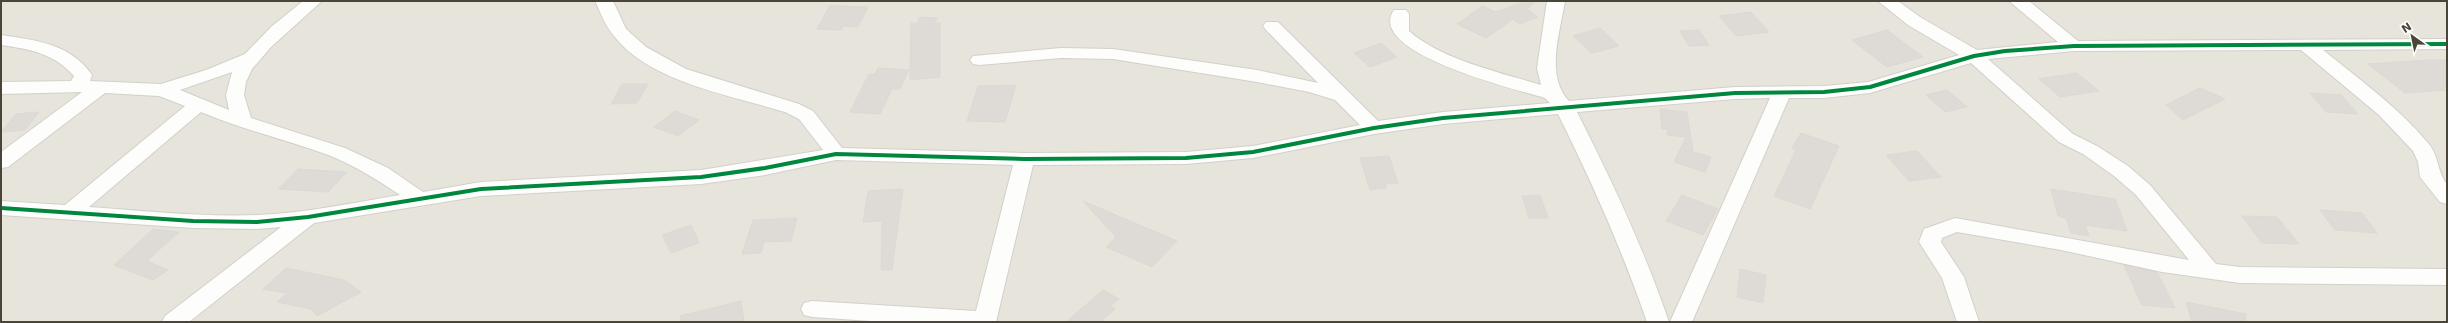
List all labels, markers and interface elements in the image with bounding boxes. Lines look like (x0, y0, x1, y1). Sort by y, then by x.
north arrow (2392, 16, 2432, 56)
text: N (2399, 20, 2414, 36)

